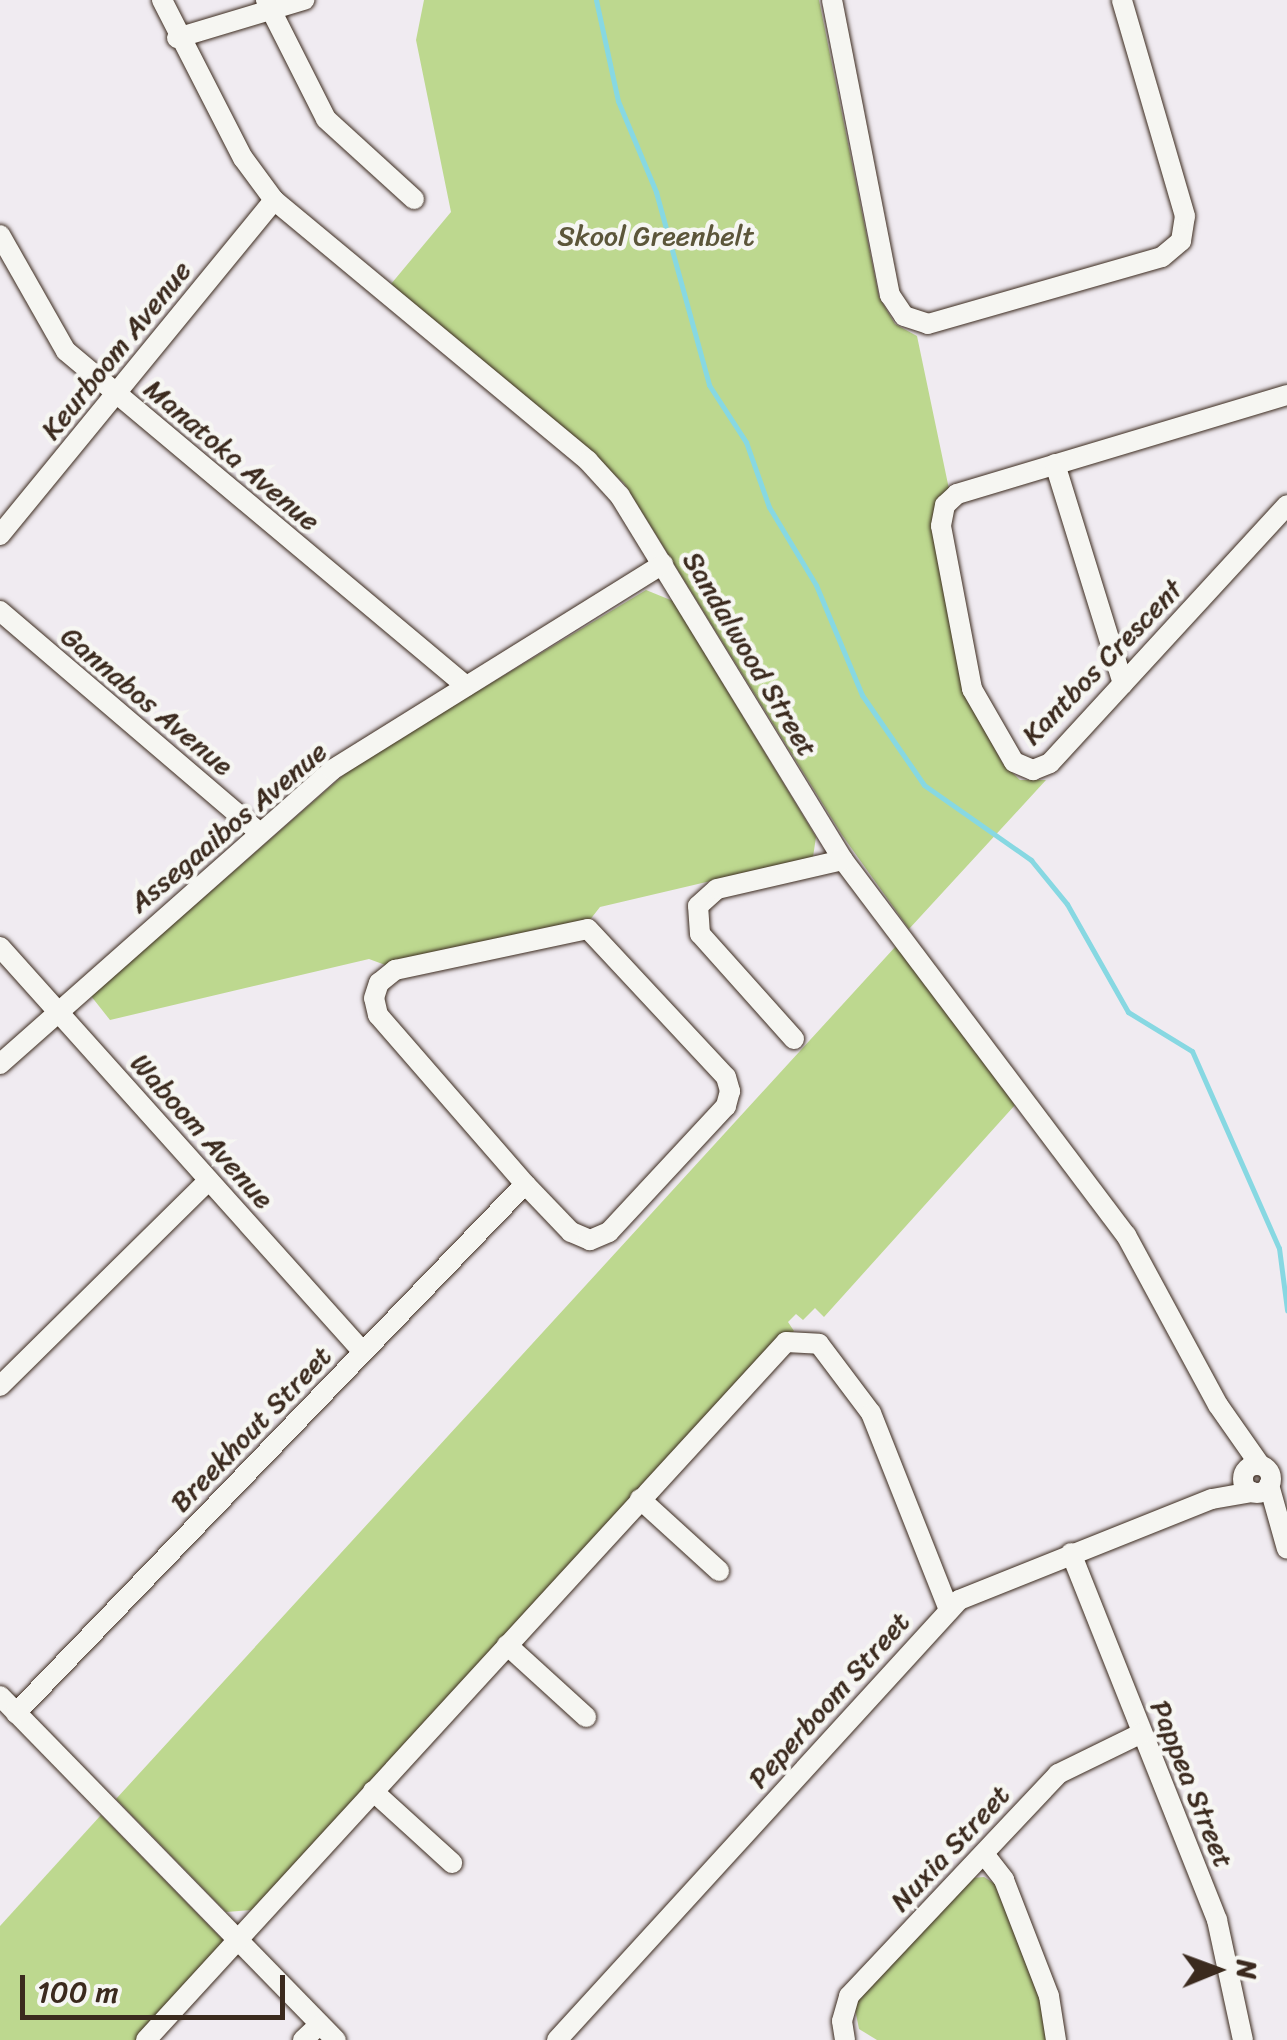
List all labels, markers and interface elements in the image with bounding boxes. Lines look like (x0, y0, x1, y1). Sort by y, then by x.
park label: Skool Greenbelt (557, 219, 755, 253)
street label: Keurboom Avenue (34, 254, 198, 446)
street label: Manatoka Avenue (138, 372, 326, 538)
street label: Sandalwood Street (675, 545, 825, 763)
street label: Kantbos Crescent (1014, 571, 1190, 753)
street label: Gannabos Avenue (54, 619, 240, 783)
street label: Assegaaibos Avenue (122, 735, 334, 919)
street label: Waboom Avenue (124, 1046, 280, 1216)
street label: Breekhout Street (163, 1339, 339, 1519)
street label: Peperboom Street (741, 1605, 917, 1795)
street label: Pappea Street (1143, 1695, 1241, 1873)
street label: Nuxia Street (883, 1778, 1017, 1918)
north arrow (1167, 1920, 1267, 2020)
scale bar (25, 1955, 290, 2017)
text: N (1223, 1959, 1272, 1980)
text: 100 m (37, 1965, 119, 2019)

